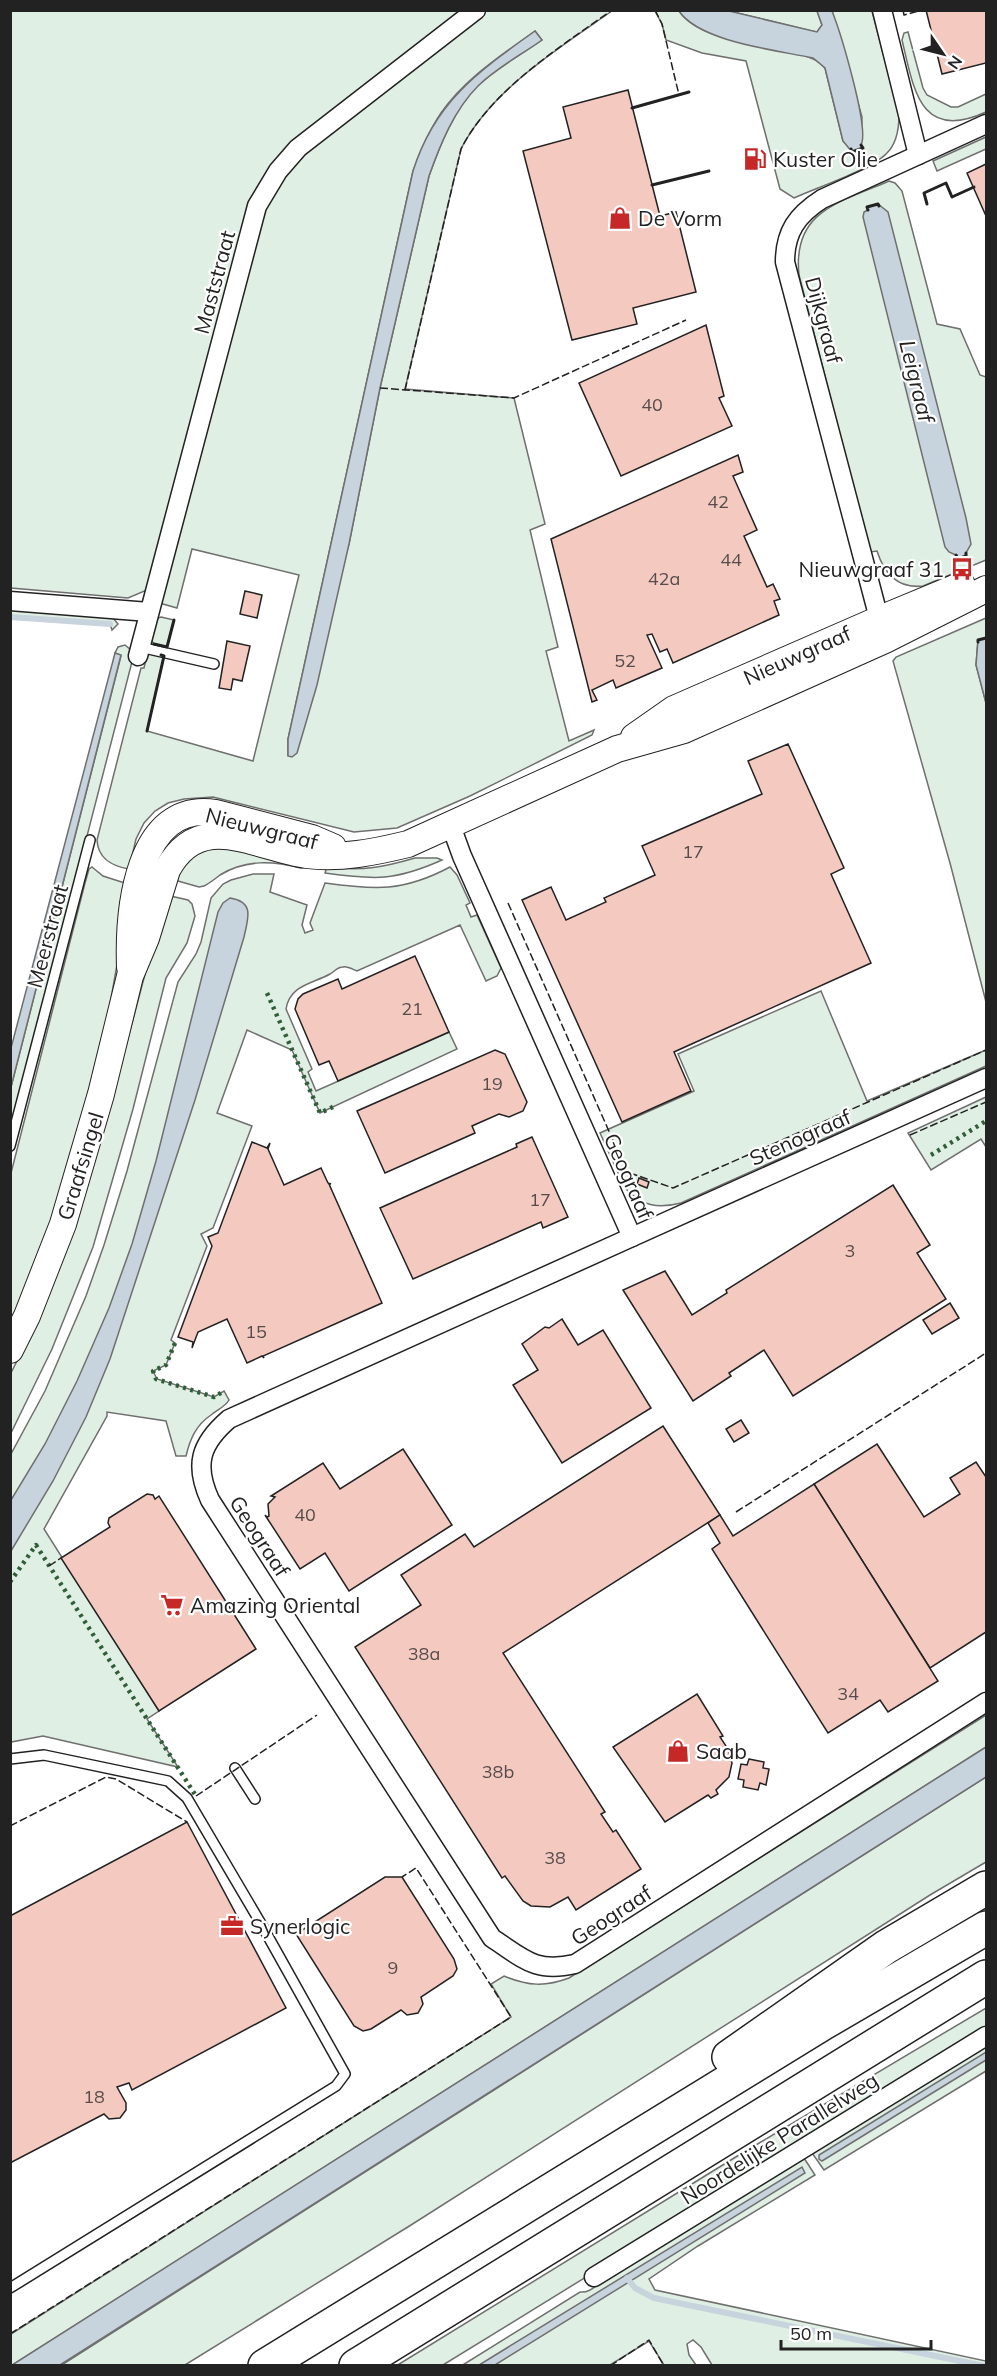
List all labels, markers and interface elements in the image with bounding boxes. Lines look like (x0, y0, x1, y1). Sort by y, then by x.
north arrow (913, 24, 973, 84)
text: N (944, 52, 967, 73)
fuel station icon: Kuster Olie (742, 146, 768, 172)
place label: Kuster Olie (773, 146, 878, 172)
shop icon: De Vorm (607, 205, 633, 231)
place label: De Vorm (638, 205, 722, 231)
street label: Maststraat (188, 227, 240, 337)
street label: Dijkgraaf (800, 274, 848, 367)
water label: Leigraaf (893, 337, 941, 428)
house number: 40 (641, 393, 663, 416)
house number: 42 (707, 490, 729, 513)
house number: 44 (720, 548, 742, 571)
place label: Nieuwgraaf 31 (799, 556, 944, 582)
bus stop icon: Nieuwgraaf 31 (949, 556, 975, 582)
house number: 42a (648, 567, 680, 590)
street label: Nieuwgraaf (739, 619, 856, 690)
house number: 52 (614, 649, 636, 672)
street label: Nieuwgraaf (203, 801, 322, 855)
house number: 17 (682, 840, 704, 863)
street label: Meerstraat (21, 881, 73, 991)
house number: 21 (401, 997, 423, 1020)
house number: 19 (481, 1072, 503, 1095)
street label: Stenograaf (745, 1103, 856, 1171)
street label: Graafsingel (51, 1109, 109, 1223)
street label: Geograaf (599, 1129, 660, 1224)
house number: 17 (529, 1188, 551, 1211)
house number: 3 (845, 1239, 855, 1262)
house number: 15 (245, 1320, 267, 1343)
street label: Geograaf (224, 1491, 296, 1582)
house number: 40 (294, 1503, 316, 1526)
supermarket icon: Amazing Oriental (159, 1592, 185, 1618)
place label: Amazing Oriental (190, 1592, 360, 1618)
house number: 38a (408, 1642, 440, 1665)
house number: 34 (837, 1682, 859, 1705)
shop icon: Saab (665, 1738, 691, 1764)
place label: Saab (696, 1738, 747, 1764)
house number: 38b (482, 1760, 514, 1783)
house number: 38 (544, 1846, 566, 1869)
street label: Geograaf (566, 1879, 657, 1951)
office icon: Synerlogic (219, 1913, 245, 1939)
place label: Synerlogic (250, 1913, 351, 1939)
house number: 9 (388, 1956, 398, 1979)
street label: Noordelijke Parallelweg (675, 2067, 883, 2209)
house number: 18 (83, 2085, 105, 2108)
scale bar (781, 2313, 931, 2351)
text: 50 m (790, 2322, 832, 2345)

